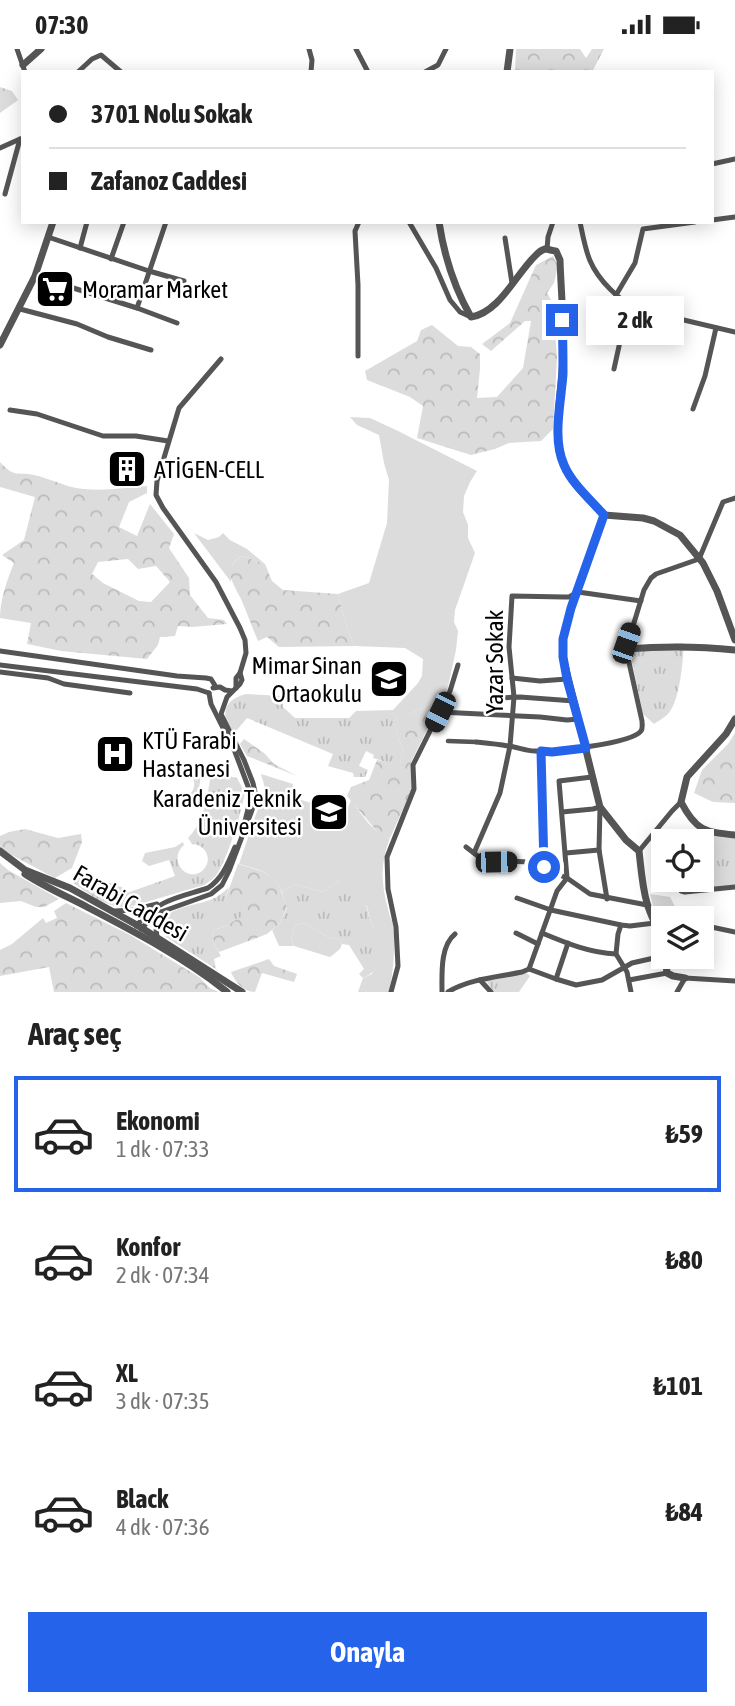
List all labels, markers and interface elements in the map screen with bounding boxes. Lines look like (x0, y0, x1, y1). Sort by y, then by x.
text: 07:30 (35, 10, 89, 40)
text: 3701 Nolu Sokak (91, 99, 252, 129)
text: Zafanoz Caddesi (91, 166, 247, 196)
supermarket icon: Moramar Market (34, 268, 76, 310)
place label: Moramar Market (82, 276, 228, 303)
callout: 2 dk (586, 295, 684, 345)
route end (546, 304, 578, 336)
text: 2 dk (618, 307, 652, 333)
building icon: ATİGEN-CELL (106, 448, 148, 490)
place label: ATİGEN-CELL (154, 456, 265, 483)
street label: Yazar Sokak (481, 609, 508, 714)
car (610, 620, 643, 666)
place label: Mimar Sinan Ortaokulu (252, 652, 362, 707)
school or university icon: Mimar Sinan Ortaokulu (368, 658, 410, 700)
car (422, 689, 459, 735)
place label: KTÜ Farabi Hastanesi (142, 727, 237, 782)
hospital icon: KTÜ Farabi Hastanesi (94, 733, 136, 775)
place label: Karadeniz Teknik Üniversitesi (152, 785, 302, 840)
school or university icon: Karadeniz Teknik Üniversitesi (308, 791, 350, 833)
map controls (651, 829, 714, 969)
button: locate (651, 829, 714, 892)
car (475, 851, 518, 873)
route start (528, 851, 560, 883)
street label: Farabi Caddesi (69, 859, 193, 947)
button: layers (651, 906, 714, 969)
text: Araç seç (28, 1015, 121, 1052)
icon: car (32, 1103, 95, 1166)
text: Ekonomi (116, 1106, 200, 1136)
text: ₺59 (666, 1119, 703, 1149)
text: 1 dk · 07:33 (116, 1136, 210, 1162)
icon: car (32, 1229, 95, 1292)
text: Konfor (116, 1232, 180, 1262)
text: ₺80 (666, 1245, 703, 1275)
text: 2 dk · 07:34 (116, 1262, 210, 1288)
icon: car (32, 1355, 95, 1418)
text: XL (116, 1358, 138, 1388)
text: ₺101 (653, 1371, 703, 1401)
text: 3 dk · 07:35 (116, 1388, 210, 1414)
icon: car (32, 1481, 95, 1544)
text: Black (116, 1484, 168, 1514)
text: ₺84 (666, 1497, 703, 1527)
text: 4 dk · 07:36 (116, 1514, 210, 1540)
button: Onayla (28, 1612, 707, 1692)

